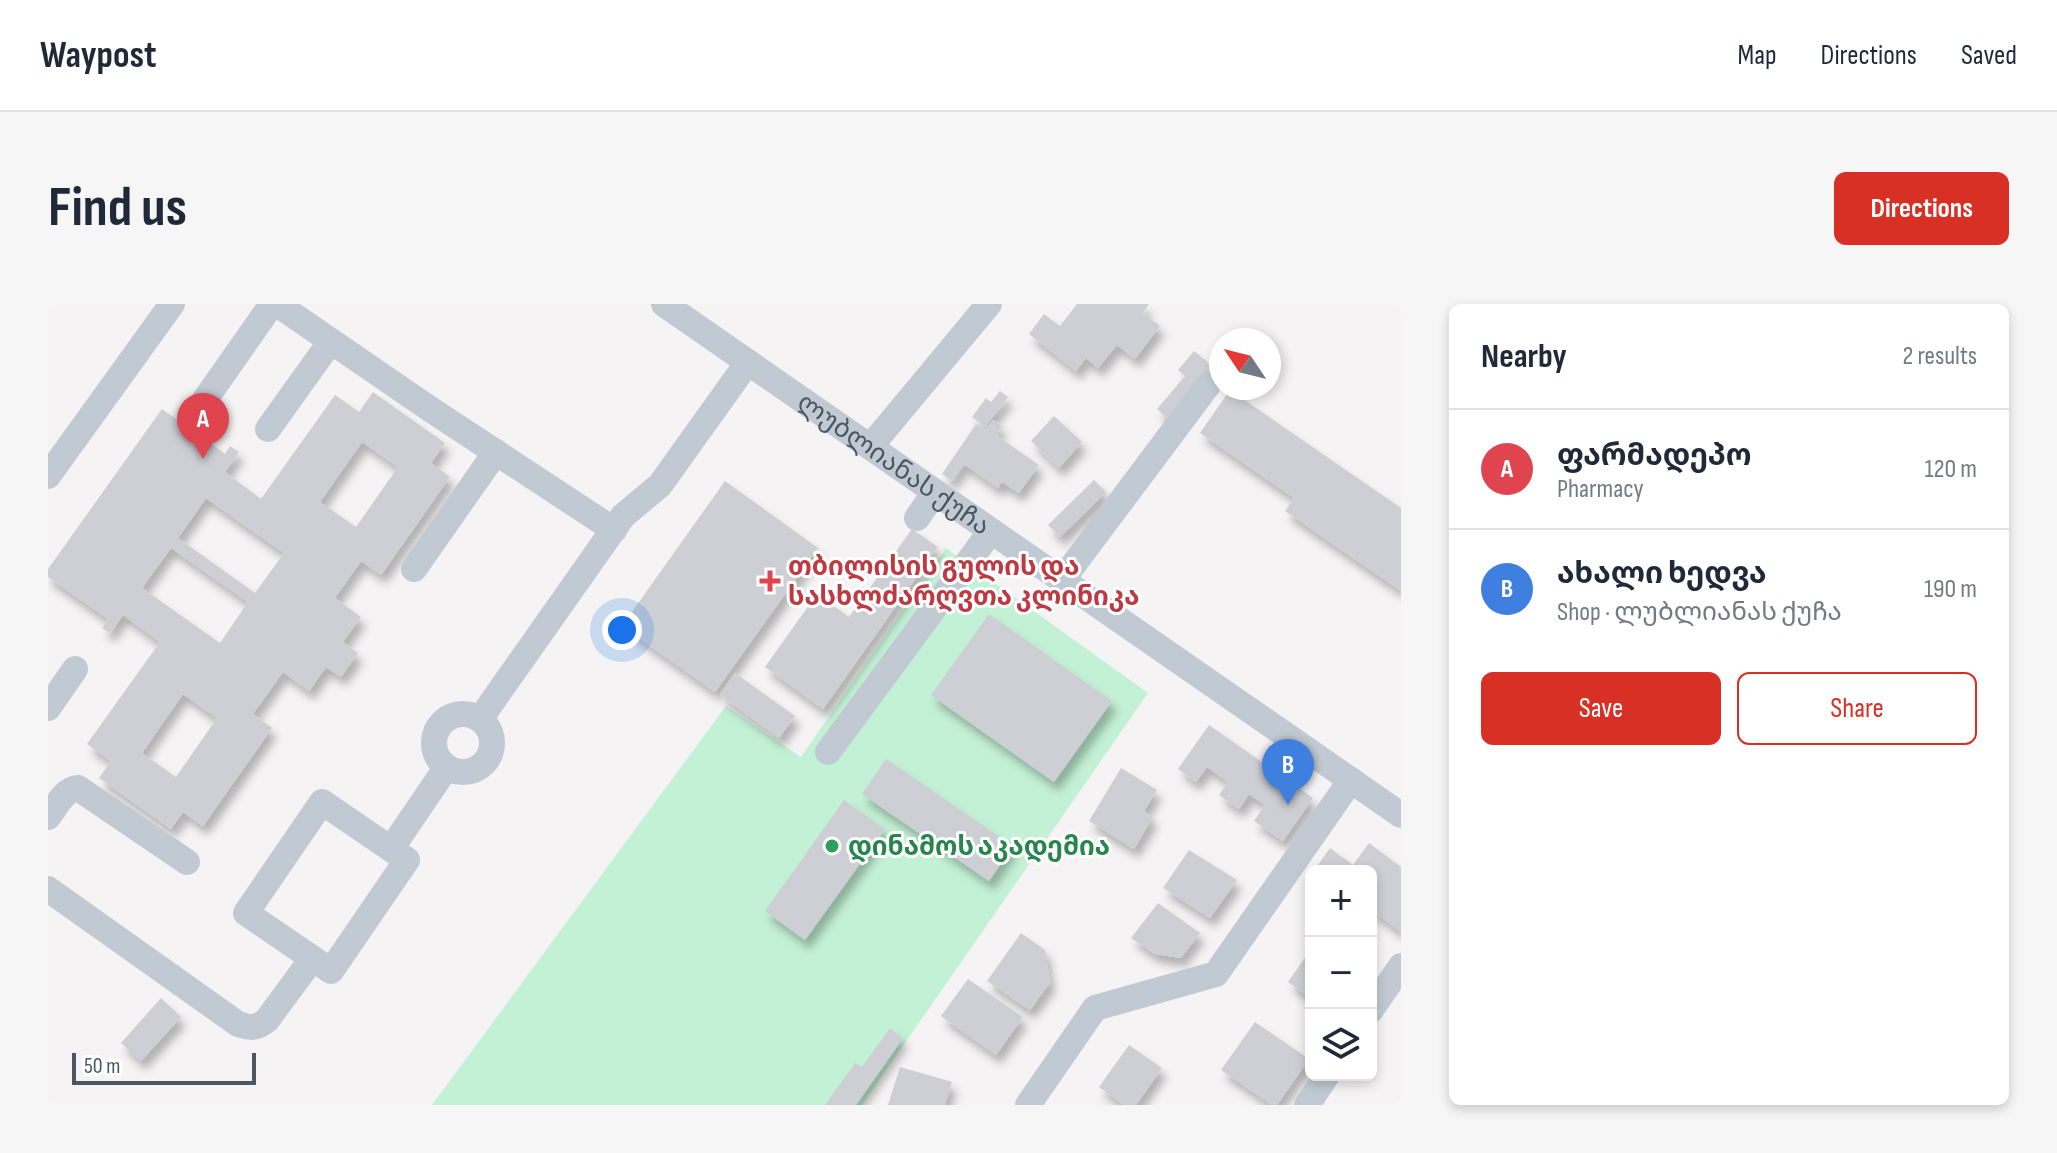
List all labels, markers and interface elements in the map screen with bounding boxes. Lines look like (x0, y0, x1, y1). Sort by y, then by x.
text: Waypost (40, 33, 157, 78)
text: Map (1738, 39, 1777, 72)
text: Directions (1821, 39, 1917, 72)
text: Saved (1961, 39, 2017, 72)
button: Directions (1834, 172, 2009, 245)
text: Find us (48, 175, 187, 242)
north arrow (1209, 328, 1281, 400)
text: Nearby (1481, 336, 1567, 377)
text: 2 results (1903, 341, 1977, 372)
street label: ლუბლიანას ქუჩა (791, 387, 996, 542)
pin: A (177, 393, 229, 459)
text: ფარმადეპო (1557, 438, 1752, 474)
text: A (1501, 454, 1513, 485)
text: 120 m (1924, 454, 1977, 485)
text: Pharmacy (1557, 474, 1644, 505)
place label: თბილისის გულის და სასხლძარღვთა კლინიკა (788, 552, 1139, 613)
text: ახალი ხედვა (1557, 556, 1767, 592)
marker: თბილისის გულის და სასხლძარღვთა კლინიკა (759, 570, 781, 592)
text: B (1501, 574, 1513, 605)
text: 190 m (1924, 574, 1977, 605)
text: Shop · ლუბლიანას ქუჩა (1557, 597, 1842, 628)
your location (602, 610, 642, 650)
button: Save (1481, 672, 1721, 745)
button: Share (1737, 672, 1977, 745)
pin: B (1262, 739, 1314, 805)
place label: დინამოს აკადემია (848, 832, 1110, 863)
marker: დინამოს აკადემია (823, 837, 841, 855)
map controls (1305, 865, 1377, 1081)
button: + (1305, 865, 1377, 937)
button: − (1305, 937, 1377, 1009)
button: layers (1305, 1009, 1377, 1081)
scale bar (72, 1049, 256, 1085)
text: 50 m (84, 1053, 120, 1080)

